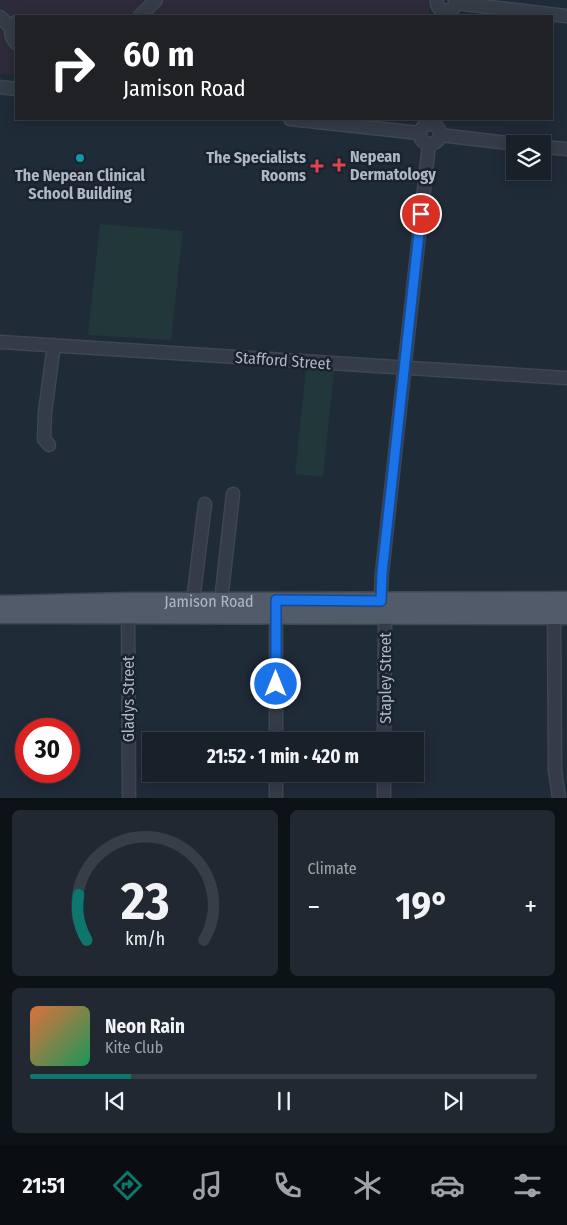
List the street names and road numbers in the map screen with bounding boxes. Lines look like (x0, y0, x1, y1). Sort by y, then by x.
street label: Stafford Street (235, 348, 332, 373)
street label: Jamison Road (164, 592, 254, 611)
street label: Stapley Street (376, 631, 395, 724)
street label: Gladys Street (119, 655, 138, 742)

